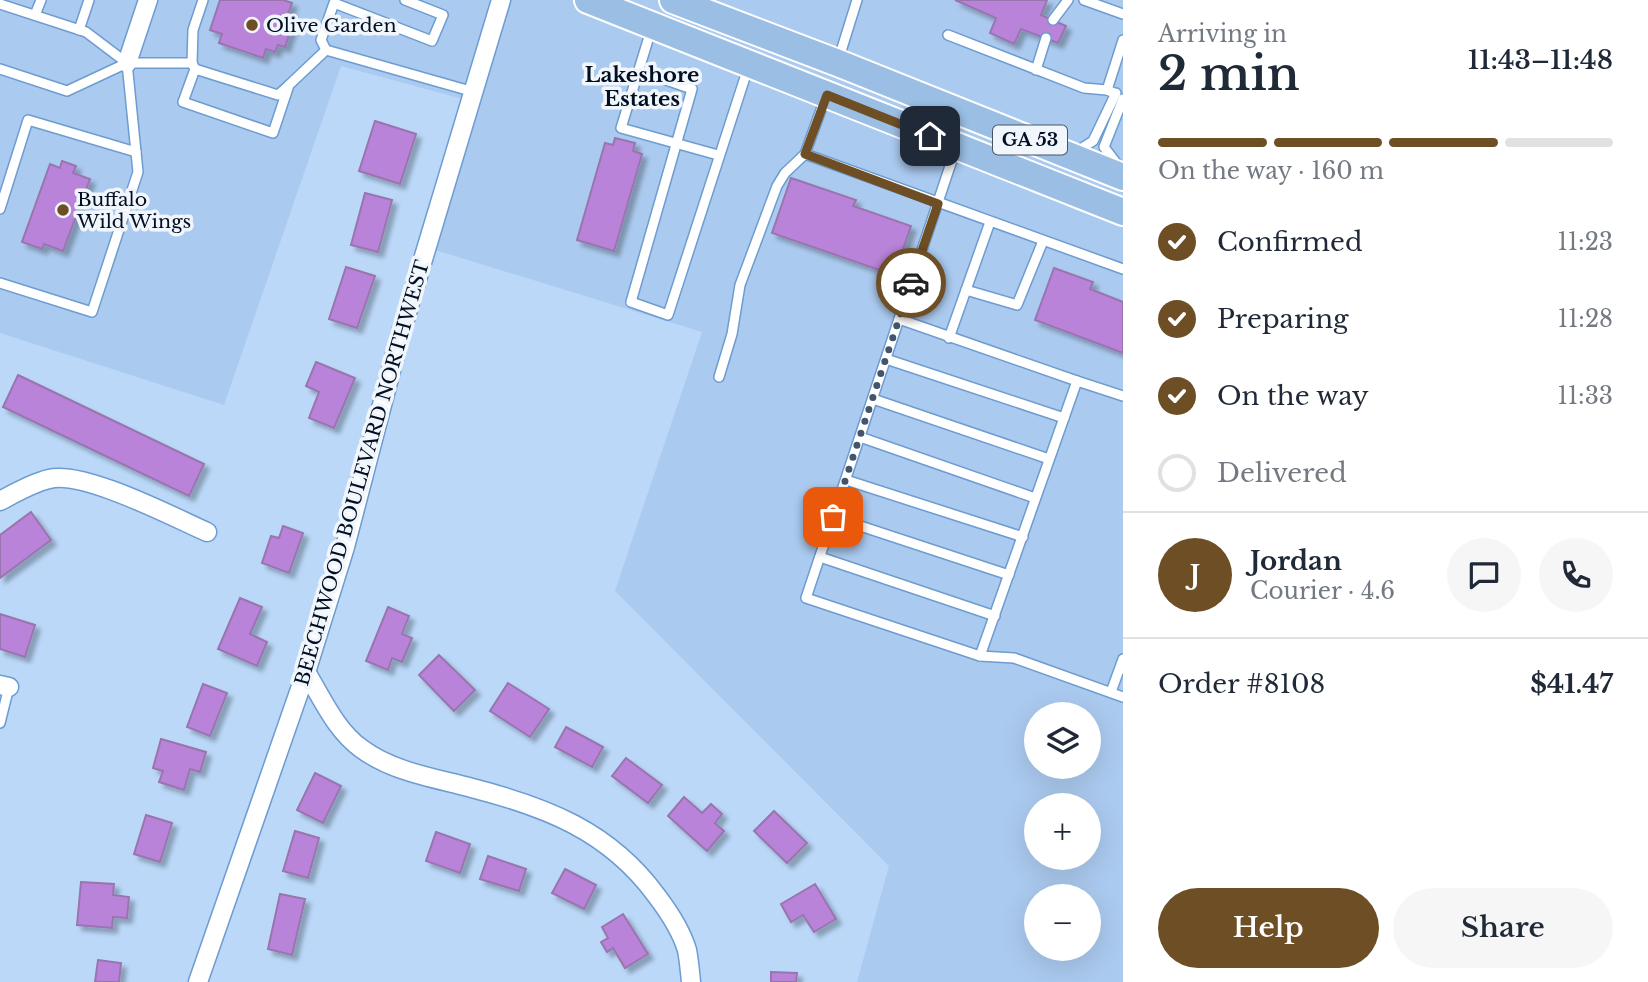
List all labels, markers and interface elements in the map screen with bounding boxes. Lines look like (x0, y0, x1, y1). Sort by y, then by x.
place label: Olive Garden (266, 14, 397, 37)
marker: Olive Garden (244, 17, 260, 33)
text: Arriving in (1158, 20, 1287, 48)
text: 11:43–11:48 (1468, 44, 1613, 76)
text: 2 min (1158, 45, 1300, 102)
district label: Lakeshore Estates (585, 62, 699, 112)
pin (900, 106, 960, 166)
icon: home (911, 117, 949, 155)
road number: GA 53 (993, 125, 1067, 154)
text: On the way · 160 m (1158, 157, 1384, 185)
place label: Buffalo Wild Wings (76, 188, 191, 233)
marker: Buffalo Wild Wings (55, 202, 71, 218)
icon: check (1158, 223, 1196, 261)
text: Confirmed (1217, 226, 1362, 258)
text: 11:23 (1558, 228, 1613, 256)
courier (876, 248, 946, 318)
street label: BEECHWOOD BOULEVARD NORTHWEST (290, 258, 434, 688)
icon: car (892, 264, 930, 302)
icon: check (1158, 300, 1196, 338)
text: Preparing (1217, 303, 1349, 335)
text: 11:28 (1558, 305, 1613, 333)
icon: check (1158, 377, 1196, 415)
text: On the way (1217, 380, 1369, 412)
text: 11:33 (1558, 382, 1613, 410)
text: Delivered (1217, 457, 1347, 489)
pin (803, 487, 863, 547)
icon: bag (814, 498, 852, 536)
button: chat (1447, 538, 1521, 612)
button: phone (1539, 538, 1613, 612)
text: Jordan (1250, 545, 1342, 577)
text: J (1190, 559, 1200, 591)
text: Courier · 4.6 (1250, 577, 1395, 605)
text: Order #8108 (1158, 668, 1325, 700)
text: $41.47 (1530, 668, 1613, 700)
map controls (1024, 702, 1101, 961)
button: layers (1024, 702, 1101, 779)
button: + (1024, 793, 1101, 870)
button: − (1024, 884, 1101, 961)
button: Help (1158, 888, 1379, 968)
button: Share (1393, 888, 1613, 968)

